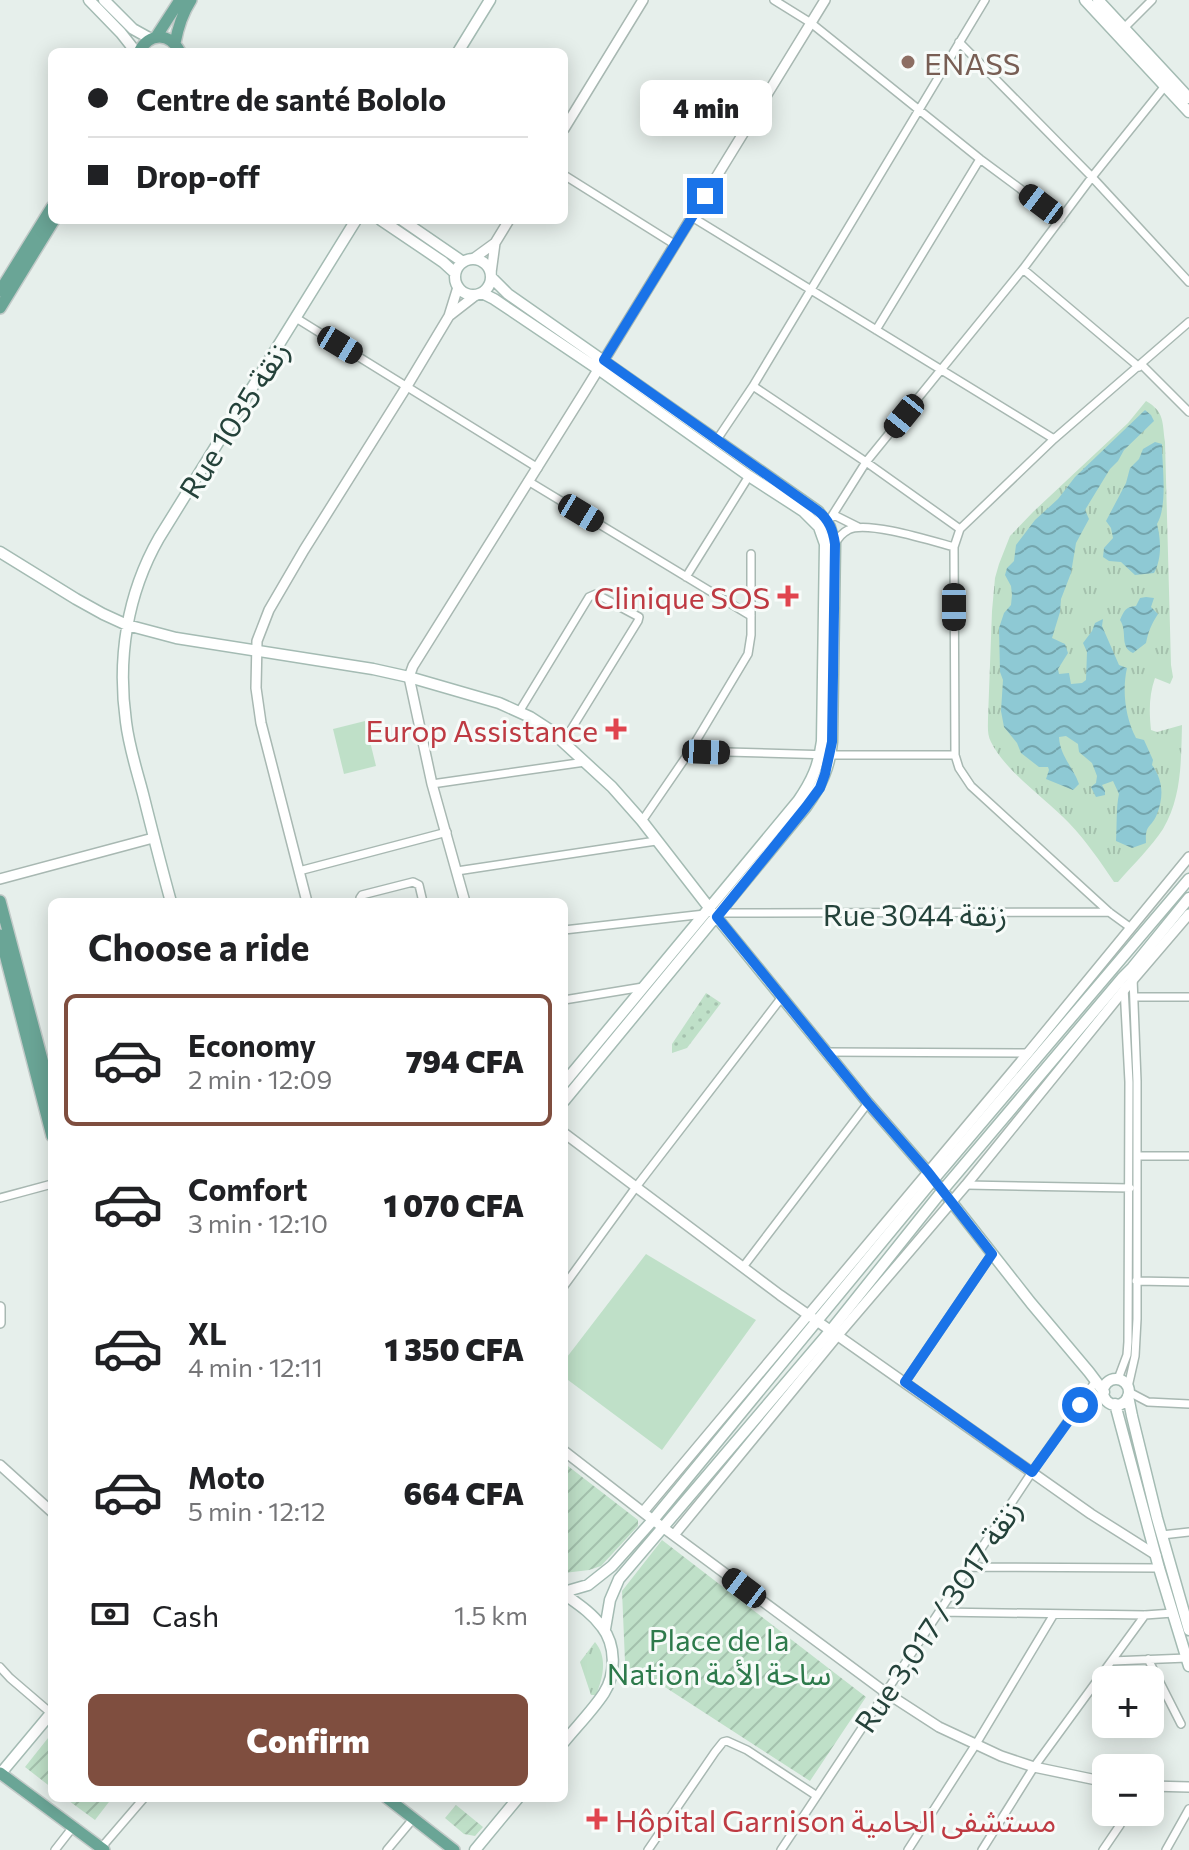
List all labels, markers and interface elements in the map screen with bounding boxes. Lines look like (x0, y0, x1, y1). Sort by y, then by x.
place label: ENASS (924, 44, 1020, 81)
marker: ENASS (899, 53, 917, 71)
text: Centre de santé Bololo (136, 80, 446, 117)
callout: 4 min (639, 80, 771, 136)
text: 4 min (673, 92, 739, 123)
text: Drop-off (136, 157, 260, 194)
route end (687, 178, 723, 214)
car (1015, 180, 1067, 228)
car (313, 322, 367, 368)
street label: Rue 1035 زنقة (170, 334, 297, 505)
car (880, 390, 928, 442)
car (554, 490, 608, 536)
place label: Clinique SOS (594, 578, 770, 615)
car (942, 583, 966, 631)
marker: Clinique SOS (777, 585, 799, 607)
place label: Europ Assistance (365, 711, 598, 748)
marker: Europ Assistance (605, 718, 627, 740)
car (682, 739, 730, 765)
street label: Rue 3044 زنقة (823, 895, 1007, 933)
text: Choose a ride (88, 924, 309, 968)
icon: car (92, 1024, 164, 1096)
text: Economy (188, 1026, 316, 1063)
text: 794 CFA (406, 1042, 524, 1079)
text: 2 min · 12:09 (188, 1063, 332, 1094)
icon: car (92, 1168, 164, 1240)
text: Comfort (188, 1170, 307, 1207)
text: 1 070 CFA (383, 1186, 524, 1223)
text: 3 min · 12:10 (188, 1207, 328, 1238)
icon: car (92, 1312, 164, 1384)
text: XL (188, 1314, 227, 1351)
text: 1 350 CFA (384, 1330, 524, 1367)
text: 4 min · 12:11 (188, 1351, 323, 1382)
route start (1062, 1387, 1098, 1423)
icon: car (92, 1456, 164, 1528)
text: Moto (188, 1458, 265, 1495)
text: 664 CFA (404, 1474, 524, 1511)
street label: Rue 3,017 / زنقة 3017 (845, 1491, 1030, 1739)
text: 5 min · 12:12 (188, 1495, 325, 1526)
car (718, 1564, 770, 1612)
icon: cash (88, 1592, 132, 1636)
text: Cash (152, 1596, 219, 1633)
text: 1.5 km (454, 1599, 528, 1630)
park label: Place de la Nation ساحة الأمة (607, 1620, 831, 1691)
map controls (1092, 1666, 1164, 1826)
button: + (1092, 1666, 1164, 1738)
button: Confirm (88, 1694, 528, 1786)
button: − (1092, 1754, 1164, 1826)
place label: Hôpital Garnison مستشفى الحامية (615, 1801, 1056, 1839)
marker: Hôpital Garnison مستشفى الحامية (586, 1808, 608, 1830)

